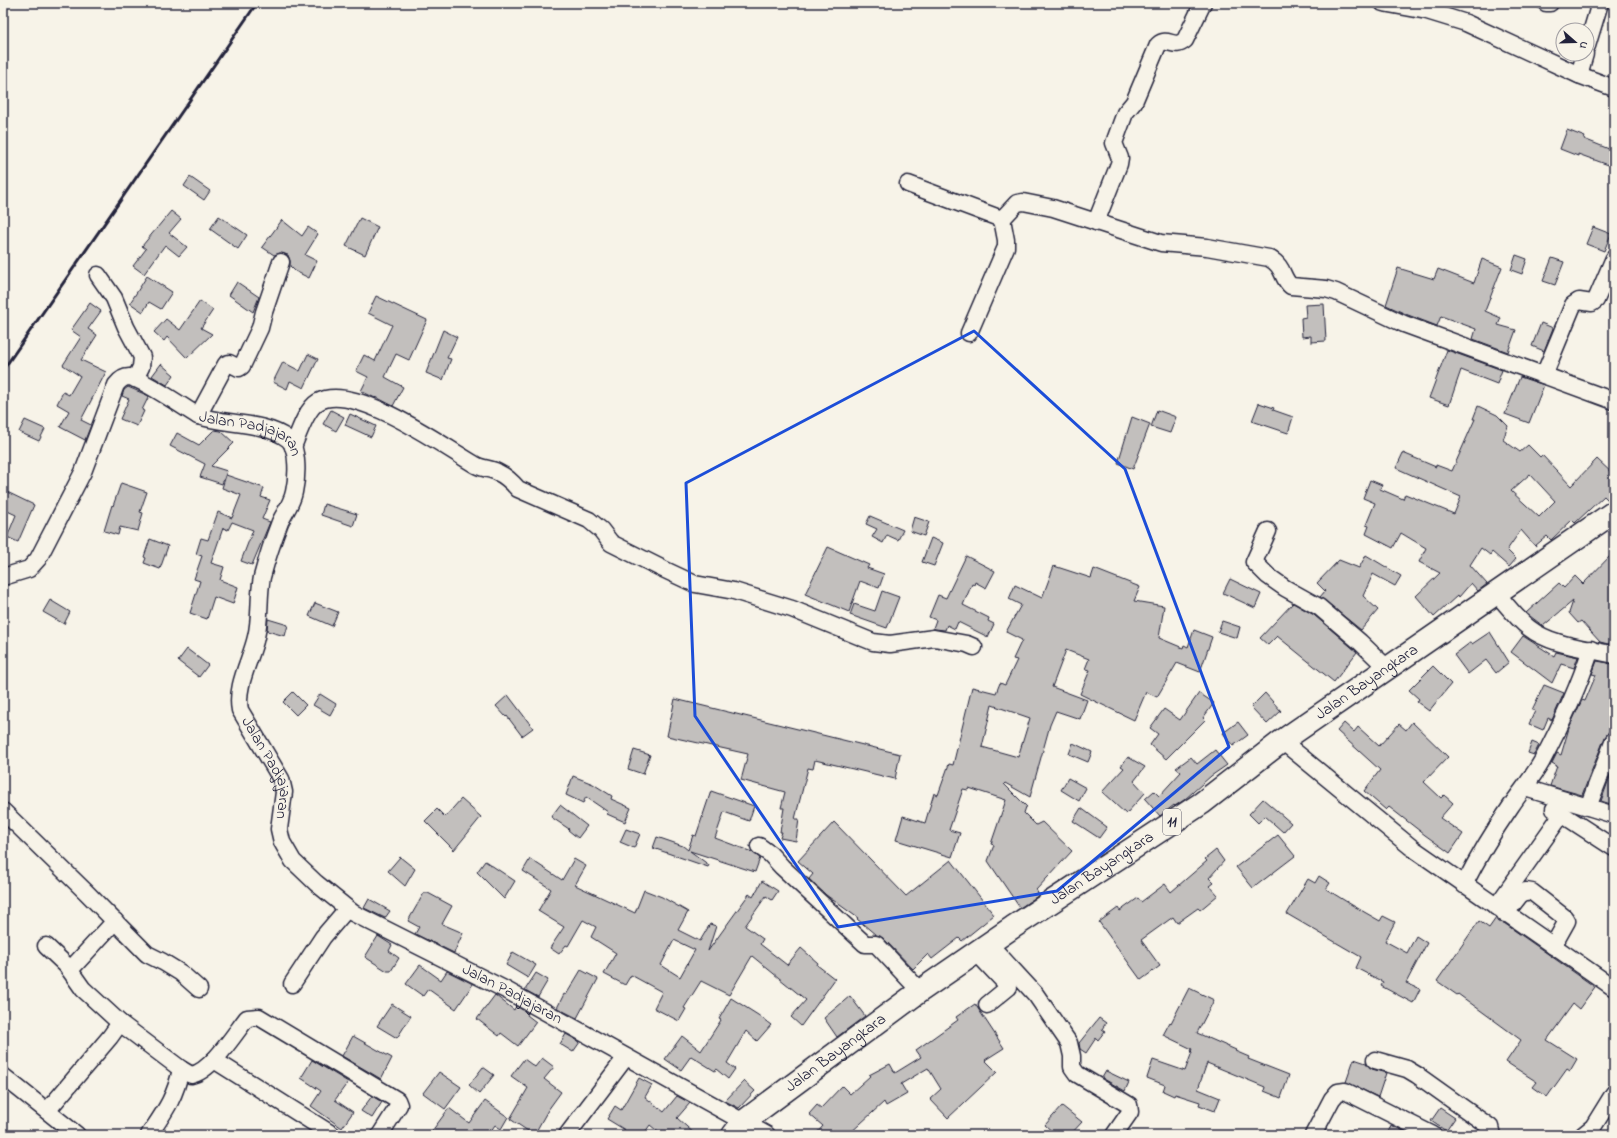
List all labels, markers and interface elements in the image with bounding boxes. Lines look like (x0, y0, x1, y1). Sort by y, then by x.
north arrow (1555, 22, 1595, 62)
text: U (1575, 39, 1592, 51)
street label: Jalan Padjajaran (196, 405, 307, 459)
street label: Jalan Bayangkara (1311, 638, 1423, 726)
street label: Jalan Padjajaran (235, 712, 296, 820)
road number: 11 (1163, 809, 1181, 835)
street label: Jalan Bayangkara (1045, 826, 1159, 912)
street label: Jalan Padjajaran (458, 958, 567, 1031)
street label: Jalan Bayangkara (780, 1008, 891, 1099)

